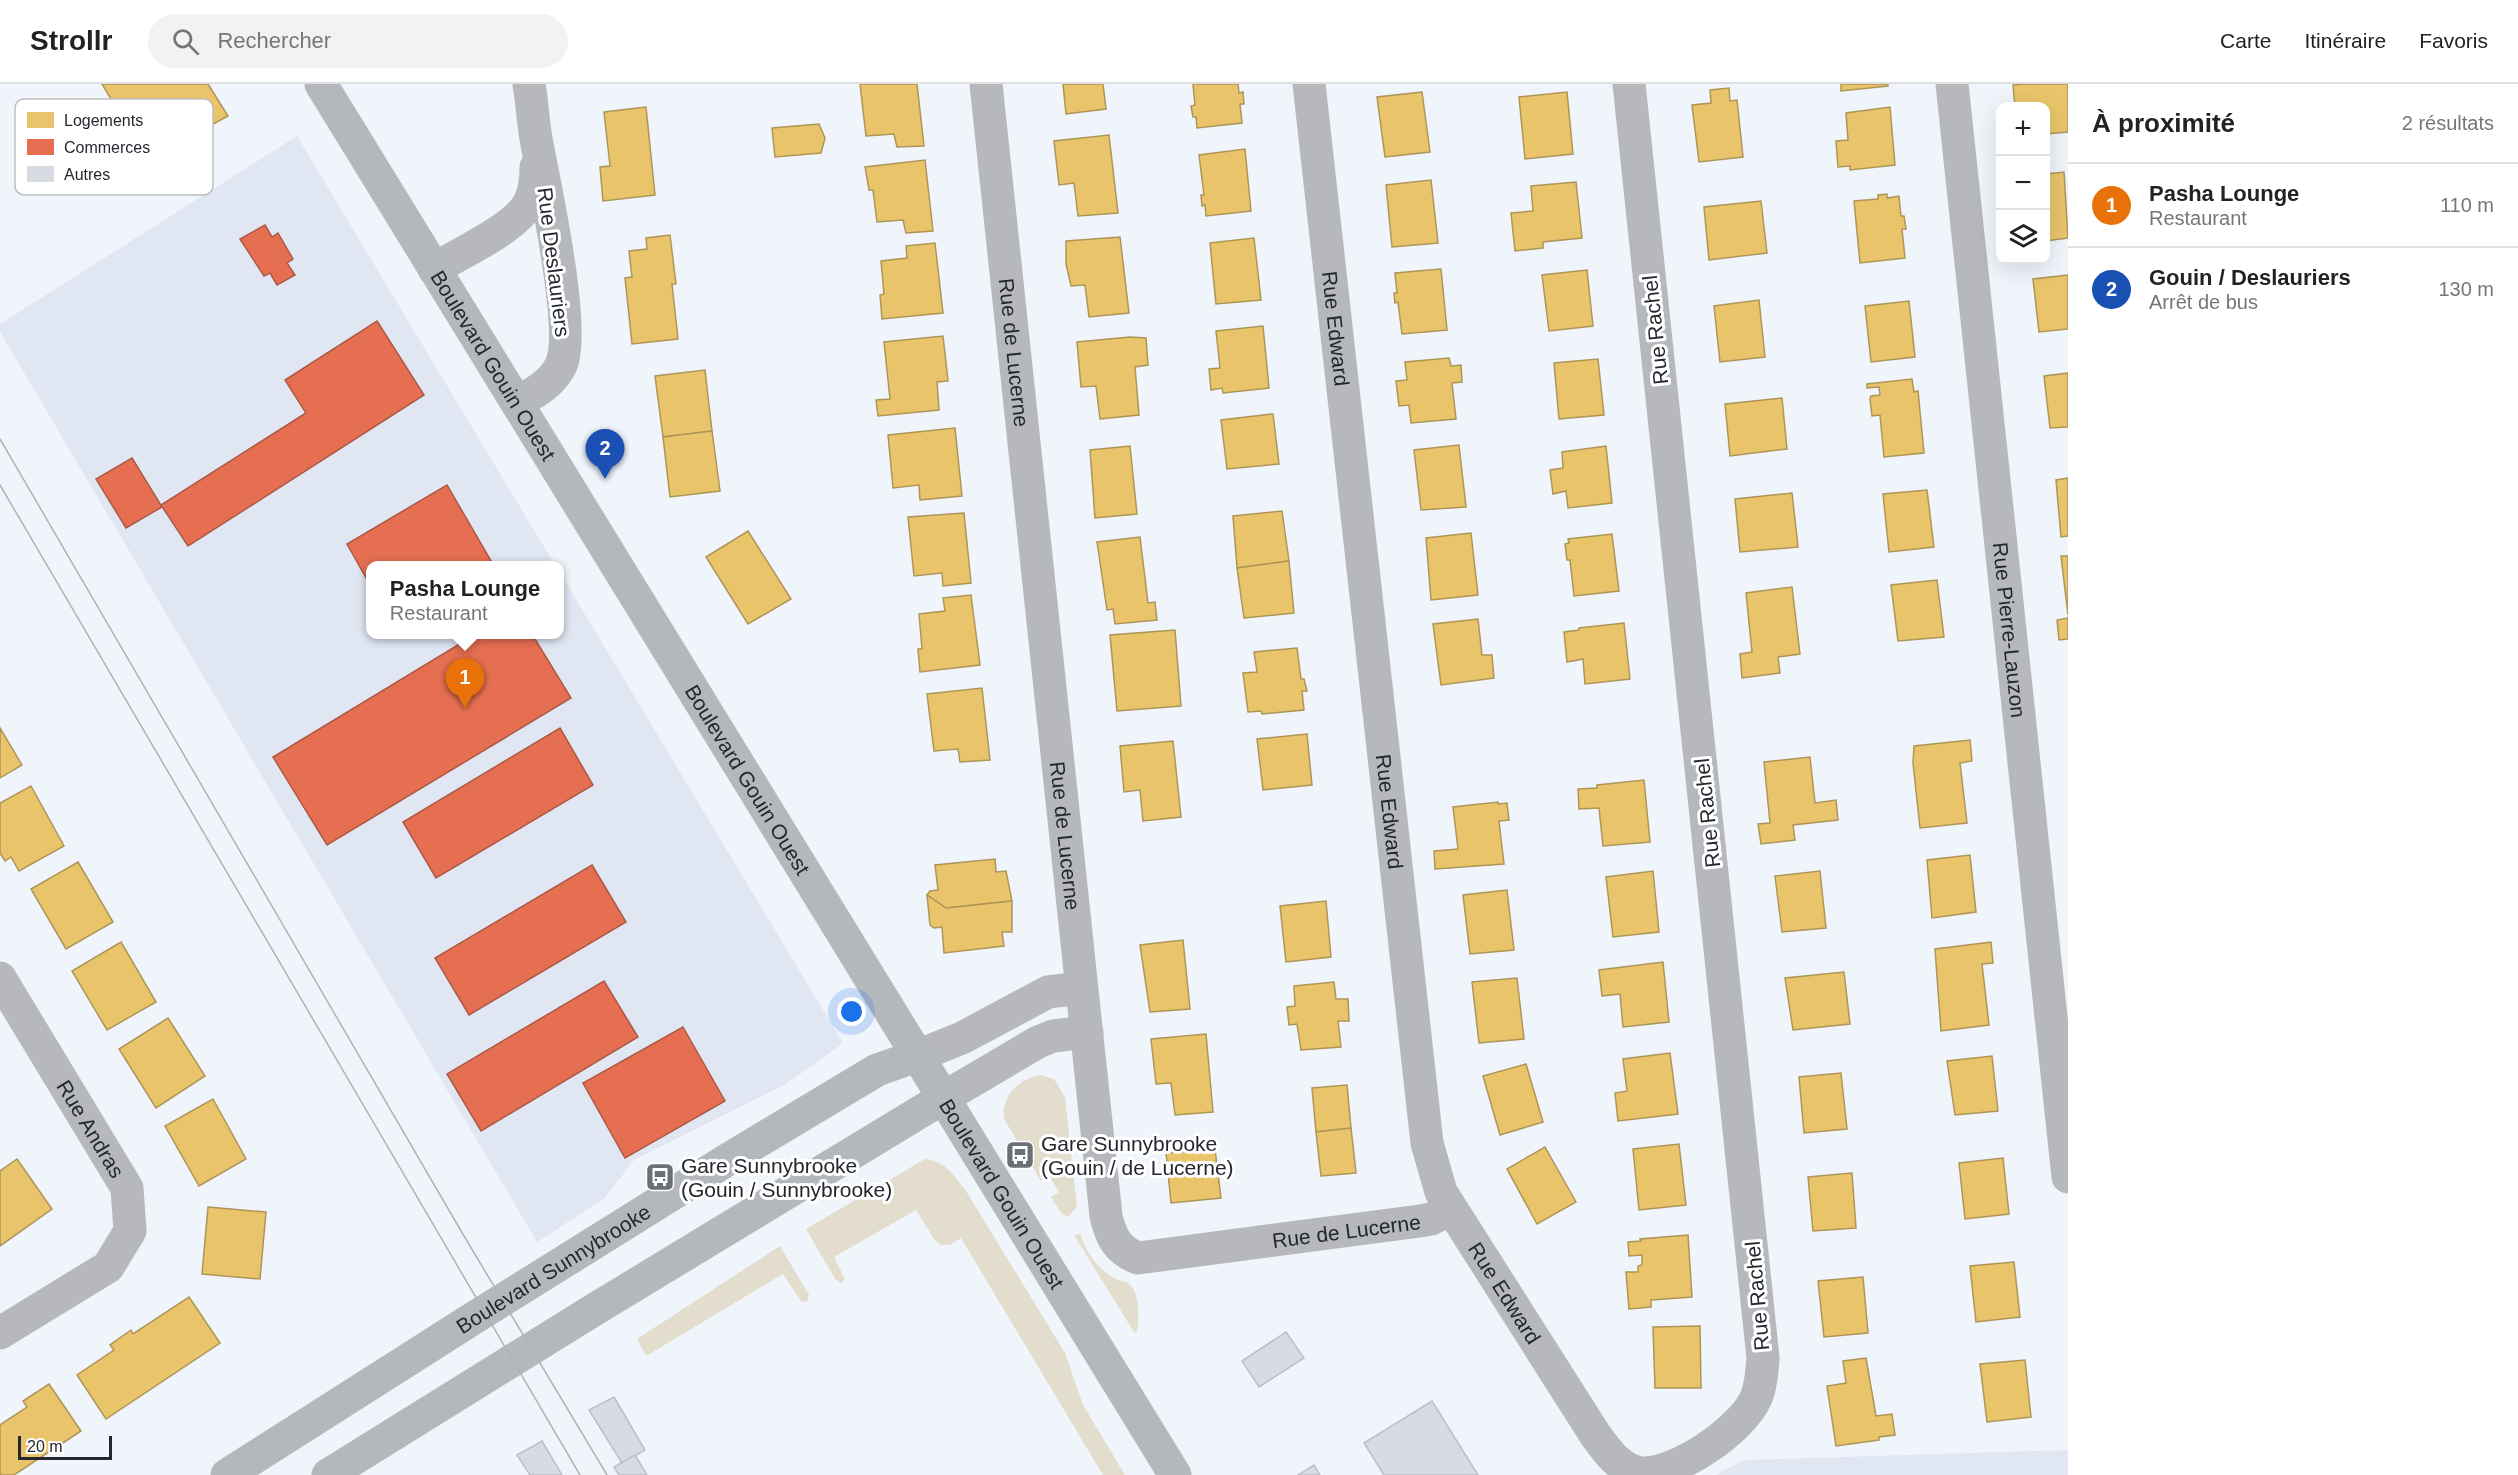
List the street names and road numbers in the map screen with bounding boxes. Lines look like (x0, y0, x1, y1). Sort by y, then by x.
street label: Rue Deslauriers (533, 186, 575, 338)
street label: Boulevard Gouin Ouest (427, 266, 561, 464)
street label: Rue Edward (1318, 270, 1354, 387)
street label: Rue Rachel (1638, 274, 1672, 386)
street label: Rue de Lucerne (995, 277, 1034, 428)
street label: Rue Pierre-Lauzon (1989, 541, 2031, 719)
street label: Boulevard Gouin Ouest (681, 680, 815, 879)
street label: Rue Edward (1372, 753, 1408, 870)
street label: Rue Rachel (1690, 757, 1724, 869)
street label: Rue de Lucerne (1046, 760, 1085, 911)
street label: Rue Andras (53, 1076, 129, 1182)
street label: Boulevard Gouin Ouest (935, 1094, 1069, 1293)
street label: Boulevard Sunnybrooke (452, 1199, 654, 1338)
street label: Rue de Lucerne (1271, 1210, 1422, 1252)
street label: Rue Edward (1464, 1238, 1546, 1348)
street label: Rue Rachel (1741, 1240, 1773, 1352)

